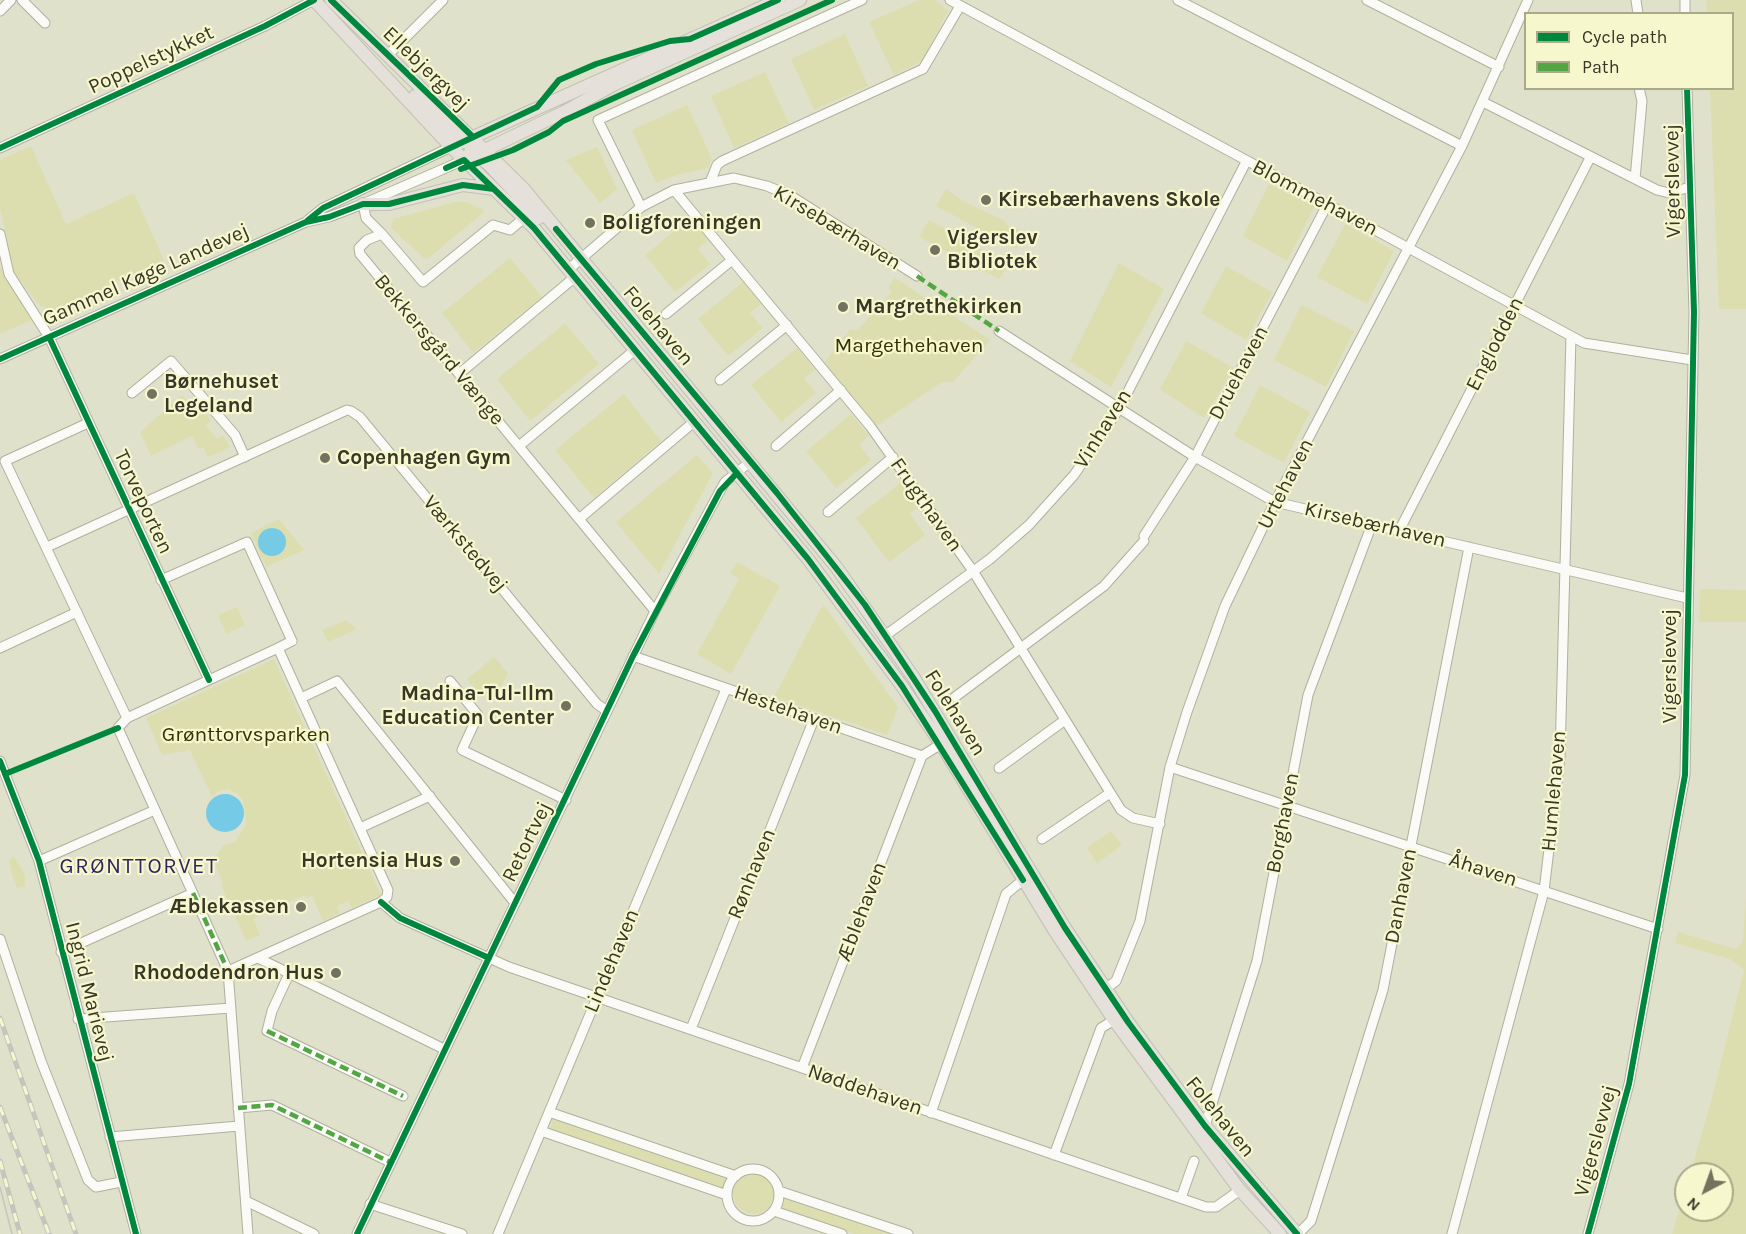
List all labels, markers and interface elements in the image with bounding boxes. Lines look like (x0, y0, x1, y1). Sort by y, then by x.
legend (1524, 12, 1734, 90)
street label: Poppelstykket (84, 20, 218, 100)
street label: Ellebjergvej (377, 21, 475, 117)
text: Cycle path (1582, 26, 1667, 48)
text: Path (1582, 56, 1620, 78)
street label: Vigerslevvej (1659, 124, 1687, 238)
street label: Blommehaven (1248, 154, 1382, 242)
street label: Kirsebærhaven (769, 180, 905, 276)
place label: Kirsebærhavens Skole (998, 187, 1220, 213)
marker: Kirsebærhavens Skole (979, 193, 993, 207)
place label: Boligforeningen (602, 210, 761, 236)
marker: Boligforeningen (583, 216, 597, 230)
street label: Gammel Køge Landevej (39, 218, 253, 332)
place label: Vigerslev Bibliotek (947, 225, 1038, 275)
marker: Vigerslev Bibliotek (928, 243, 942, 257)
street label: Bekkersgård Vænge (368, 269, 510, 431)
street label: Folehaven (617, 281, 699, 371)
street label: Englodden (1461, 293, 1529, 395)
place label: Margrethekirken (855, 294, 1022, 320)
marker: Margrethekirken (836, 300, 850, 314)
street label: Druehaven (1204, 322, 1274, 424)
park label: Margethehaven (835, 333, 983, 359)
place label: Børnehuset Legeland (164, 369, 279, 419)
street label: Vinhaven (1069, 385, 1137, 473)
marker: Børnehuset Legeland (145, 387, 159, 401)
street label: Urtehaven (1252, 435, 1320, 533)
place label: Copenhagen Gym (337, 445, 511, 471)
street label: Torveporten (108, 446, 178, 558)
marker: Copenhagen Gym (318, 451, 332, 465)
street label: Frugthaven (884, 453, 968, 557)
street label: Værkstedvej (417, 491, 513, 597)
street label: Kirsebærhaven (1302, 496, 1448, 554)
street label: Vigerslevvej (1657, 609, 1683, 723)
street label: Folehaven (919, 665, 991, 761)
street label: Hestehaven (731, 680, 845, 740)
place label: Madina-Tul-Ilm Education Center (382, 681, 554, 731)
marker: Madina-Tul-Ilm Education Center (559, 699, 573, 713)
park label: Grønttorvsparken (162, 722, 330, 748)
street label: Humlehaven (1536, 729, 1572, 853)
street label: Borghaven (1261, 771, 1305, 875)
street label: Retortvej (497, 798, 557, 886)
street label: Rønhaven (722, 825, 782, 923)
street label: Danhaven (1379, 846, 1423, 946)
street label: Åhaven (1446, 847, 1520, 893)
place label: Hortensia Hus (301, 848, 443, 874)
district label: GRØNTTORVET (60, 854, 218, 880)
marker: Hortensia Hus (448, 854, 462, 868)
street label: Æblehaven (831, 858, 893, 966)
place label: Æblekassen (169, 894, 289, 920)
marker: Æblekassen (294, 900, 308, 914)
street label: Lindehaven (579, 905, 645, 1017)
street label: Ingrid Marievej (59, 919, 119, 1065)
place label: Rhododendron Hus (133, 960, 324, 986)
marker: Rhododendron Hus (329, 966, 343, 980)
street label: Nøddehaven (804, 1059, 926, 1121)
street label: Folehaven (1180, 1071, 1260, 1163)
street label: Vigerslevvej (1569, 1082, 1623, 1200)
north arrow (1674, 1162, 1734, 1222)
text: N (1683, 1194, 1704, 1215)

